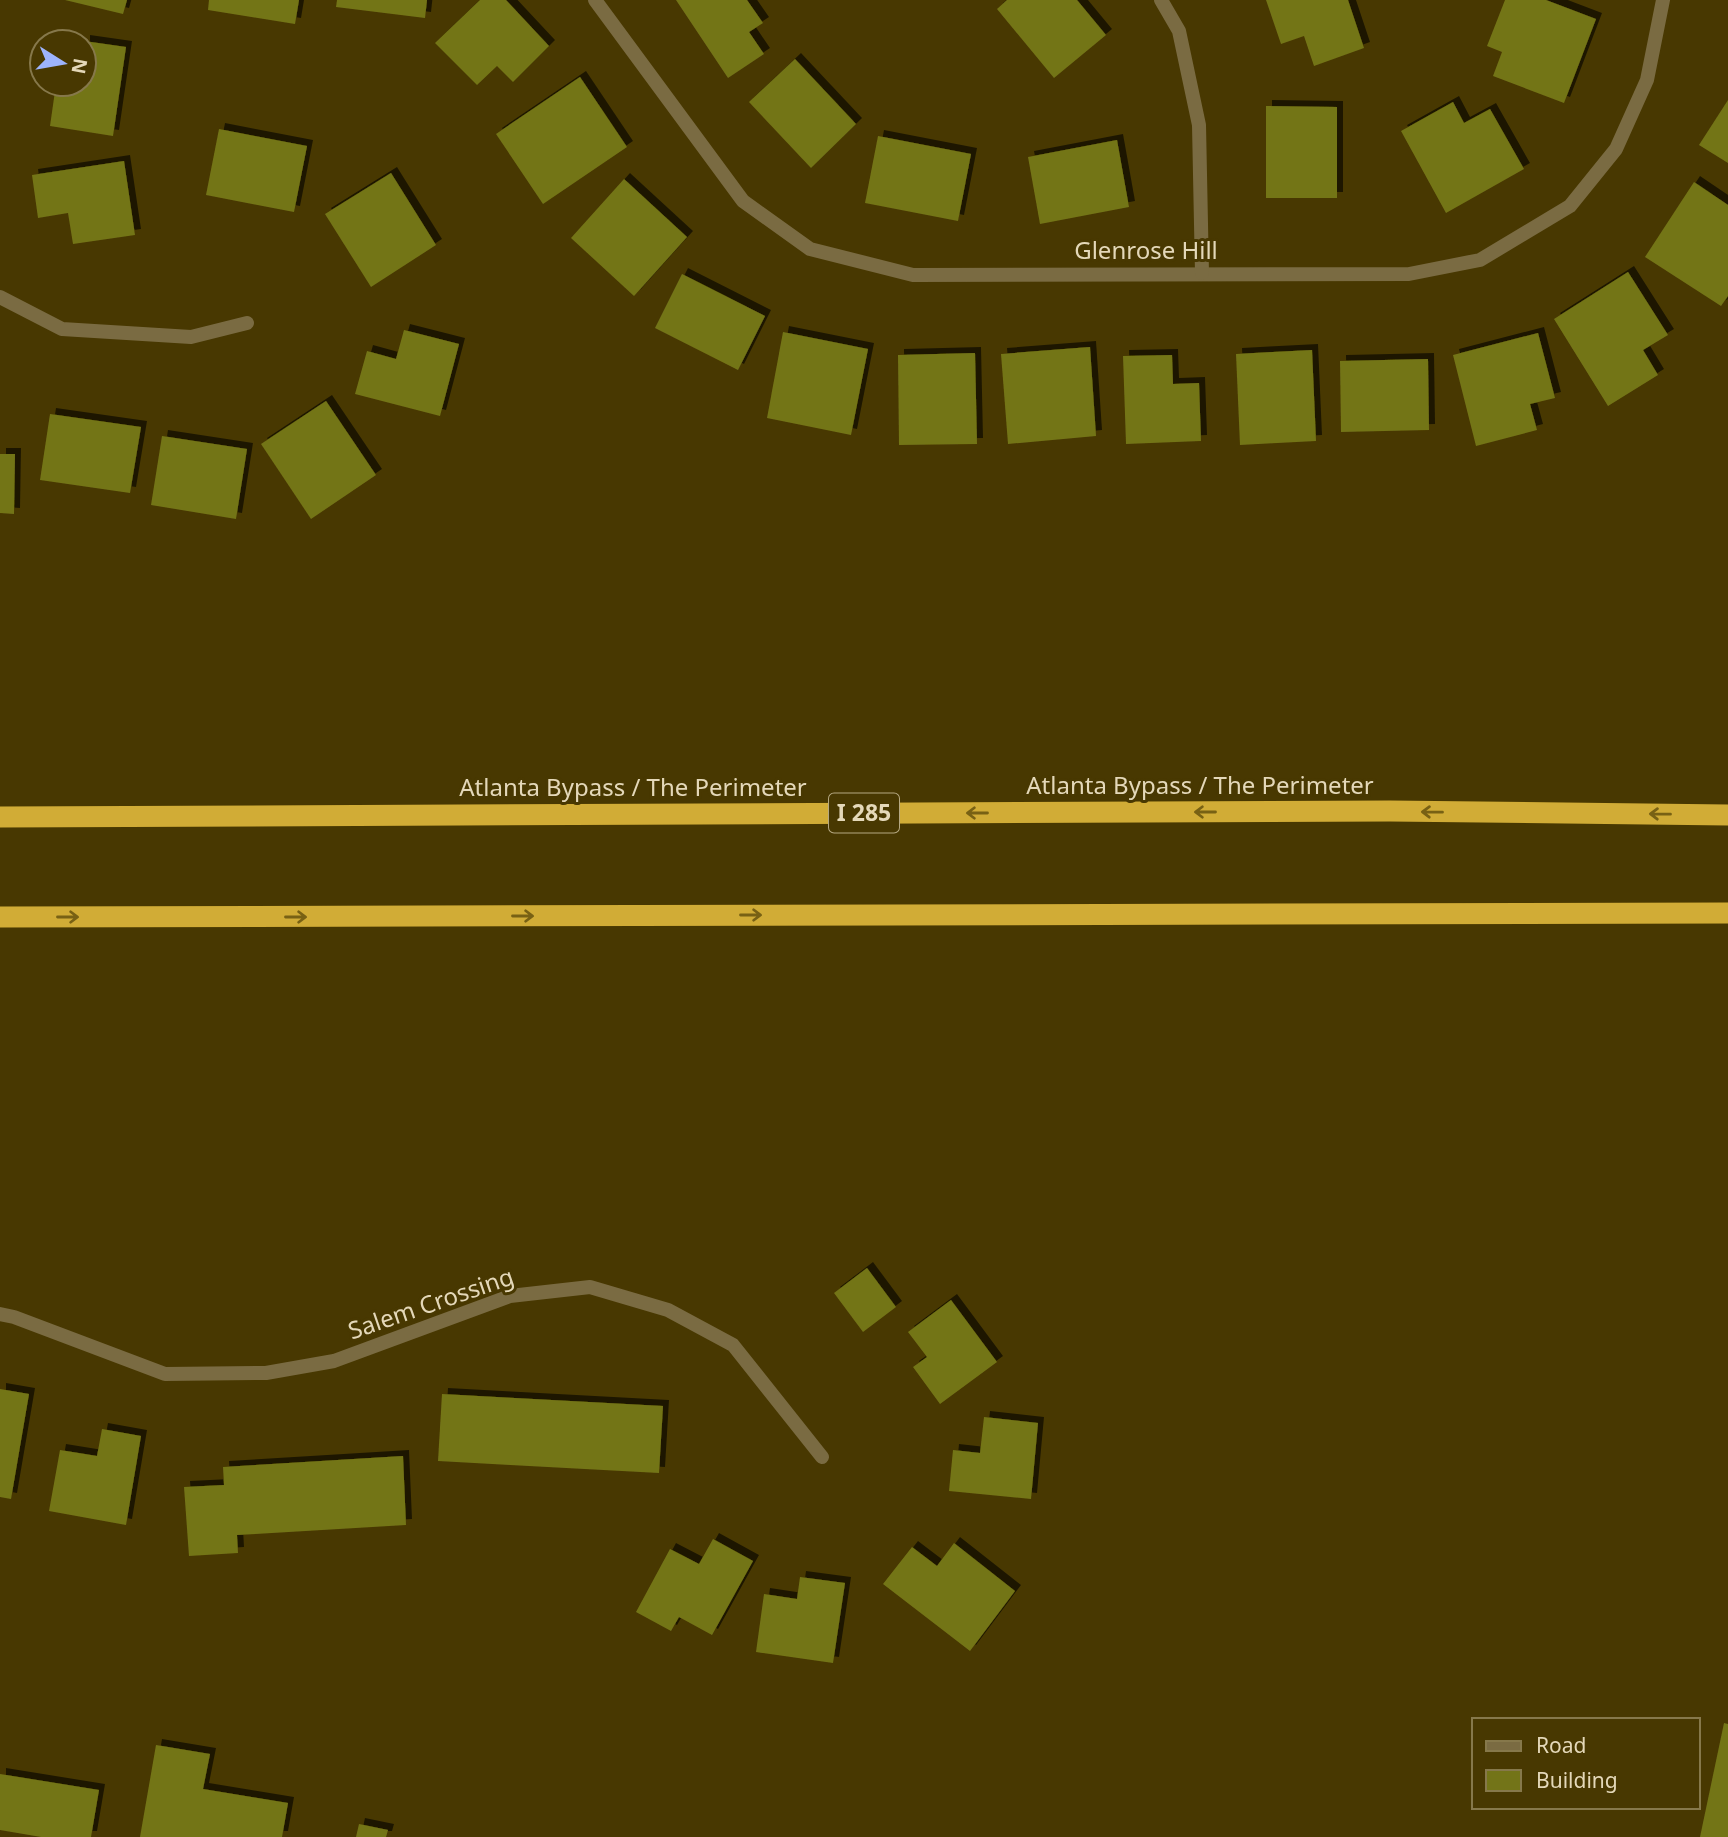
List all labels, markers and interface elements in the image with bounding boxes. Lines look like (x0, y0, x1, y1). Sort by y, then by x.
north arrow (28, 28, 98, 98)
text: N (65, 56, 94, 76)
street label: Glenrose Hill (1074, 233, 1218, 266)
street label: Atlanta Bypass / The Perimeter (1026, 768, 1374, 801)
street label: Atlanta Bypass / The Perimeter (459, 770, 807, 803)
road number: I 285 (829, 793, 899, 832)
one-way arrow (1194, 805, 1217, 819)
one-way arrow (1421, 805, 1444, 819)
one-way arrow (966, 806, 989, 820)
one-way arrow (1649, 807, 1672, 821)
one-way arrow (511, 909, 534, 923)
one-way arrow (739, 909, 762, 922)
one-way arrow (56, 910, 79, 924)
one-way arrow (284, 910, 307, 924)
street label: Salem Crossing (343, 1259, 518, 1346)
legend (1472, 1718, 1700, 1809)
text: Road (1536, 1731, 1586, 1759)
text: Building (1536, 1766, 1618, 1794)

